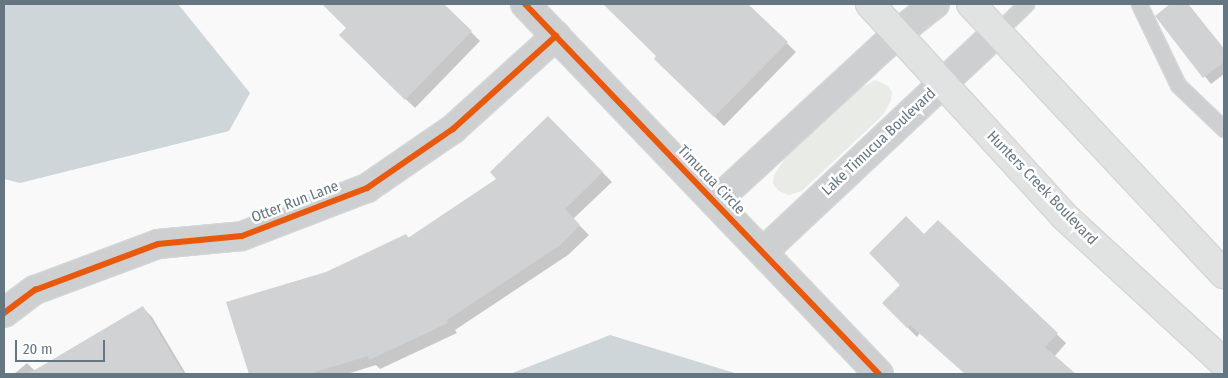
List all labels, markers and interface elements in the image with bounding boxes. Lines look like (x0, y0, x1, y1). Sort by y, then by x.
street label: Lake Timucua Boulevard (819, 85, 939, 199)
street label: Hunters Creek Boulevard (983, 127, 1101, 249)
street label: Timucua Circle (674, 142, 748, 218)
street label: Otter Run Lane (249, 177, 341, 227)
scale bar (18, 330, 108, 362)
text: 20 m (23, 340, 53, 358)

